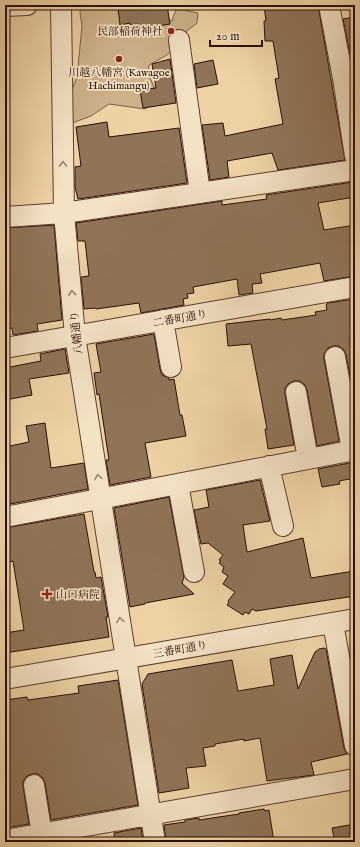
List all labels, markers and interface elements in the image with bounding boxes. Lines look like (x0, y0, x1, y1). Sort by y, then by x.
scale bar (210, 22, 262, 48)
place label: 民部稲荷神社 (97, 25, 163, 39)
marker: 民部稲荷神社 (166, 26, 176, 36)
text: 20 m (216, 29, 239, 44)
marker: 川越八幡宮 (Kawagoe Hachimangu) (114, 54, 124, 64)
place label: 川越八幡宮 (Kawagoe Hachimangu) (68, 66, 170, 93)
one-way arrow (59, 161, 68, 167)
one-way arrow (68, 290, 77, 296)
street label: 二番町通り (152, 307, 208, 331)
street label: 八幡通り (67, 310, 87, 356)
one-way arrow (94, 474, 103, 480)
marker: 山口病院 (41, 588, 53, 600)
place label: 山口病院 (56, 588, 100, 602)
one-way arrow (116, 617, 125, 623)
street label: 三番町通り (152, 638, 208, 662)

